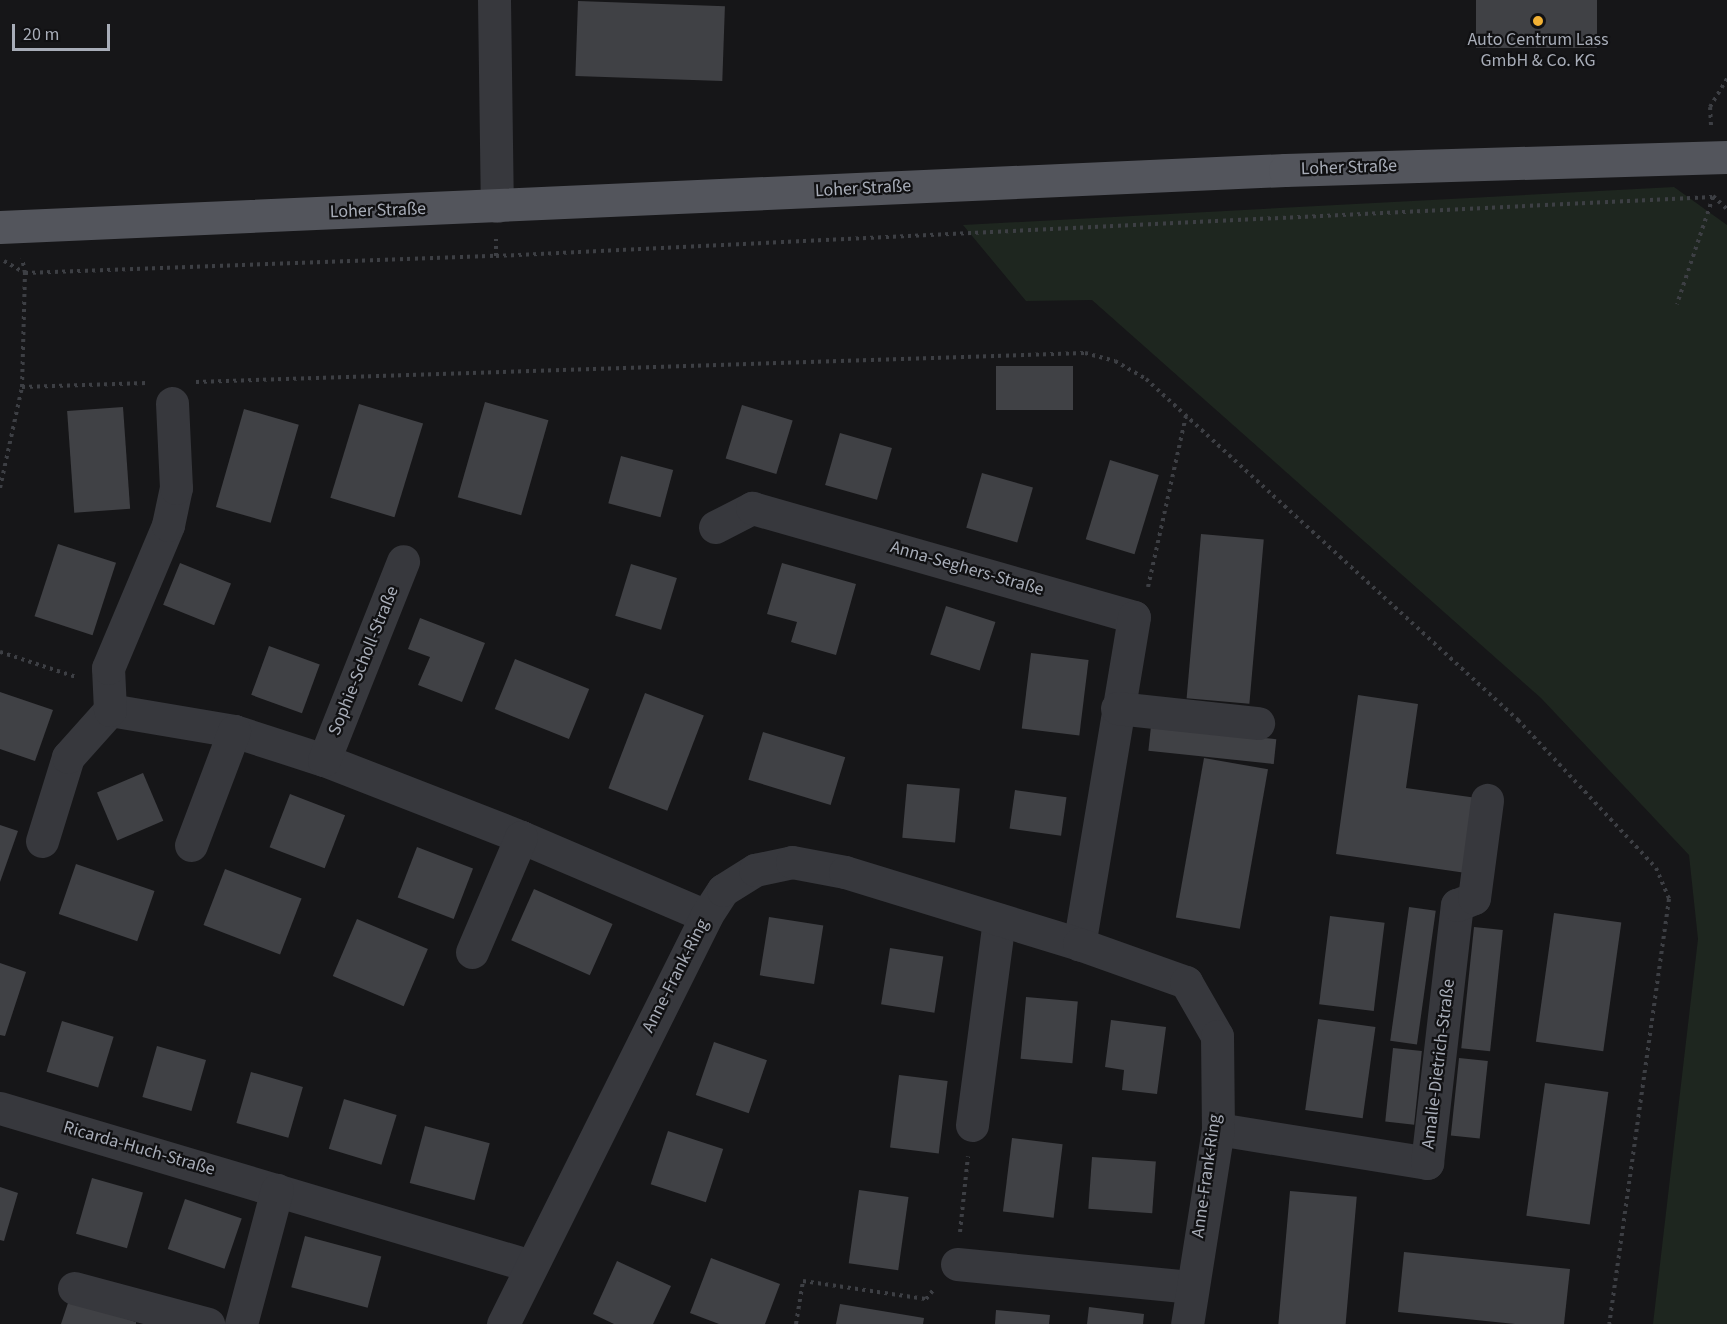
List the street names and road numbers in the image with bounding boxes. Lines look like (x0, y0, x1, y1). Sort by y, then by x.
street label: Loher Straße (1300, 156, 1398, 180)
street label: Loher Straße (814, 176, 912, 202)
street label: Loher Straße (329, 199, 427, 223)
street label: Anna-Seghers-Straße (888, 537, 1046, 601)
street label: Sophie-Scholl-Straße (324, 583, 404, 739)
street label: Anne-Frank-Ring (638, 916, 714, 1036)
street label: Amalie-Dietrich-Straße (1418, 978, 1460, 1150)
street label: Anne-Frank-Ring (1188, 1113, 1226, 1239)
street label: Ricarda-Huch-Straße (61, 1117, 217, 1181)

